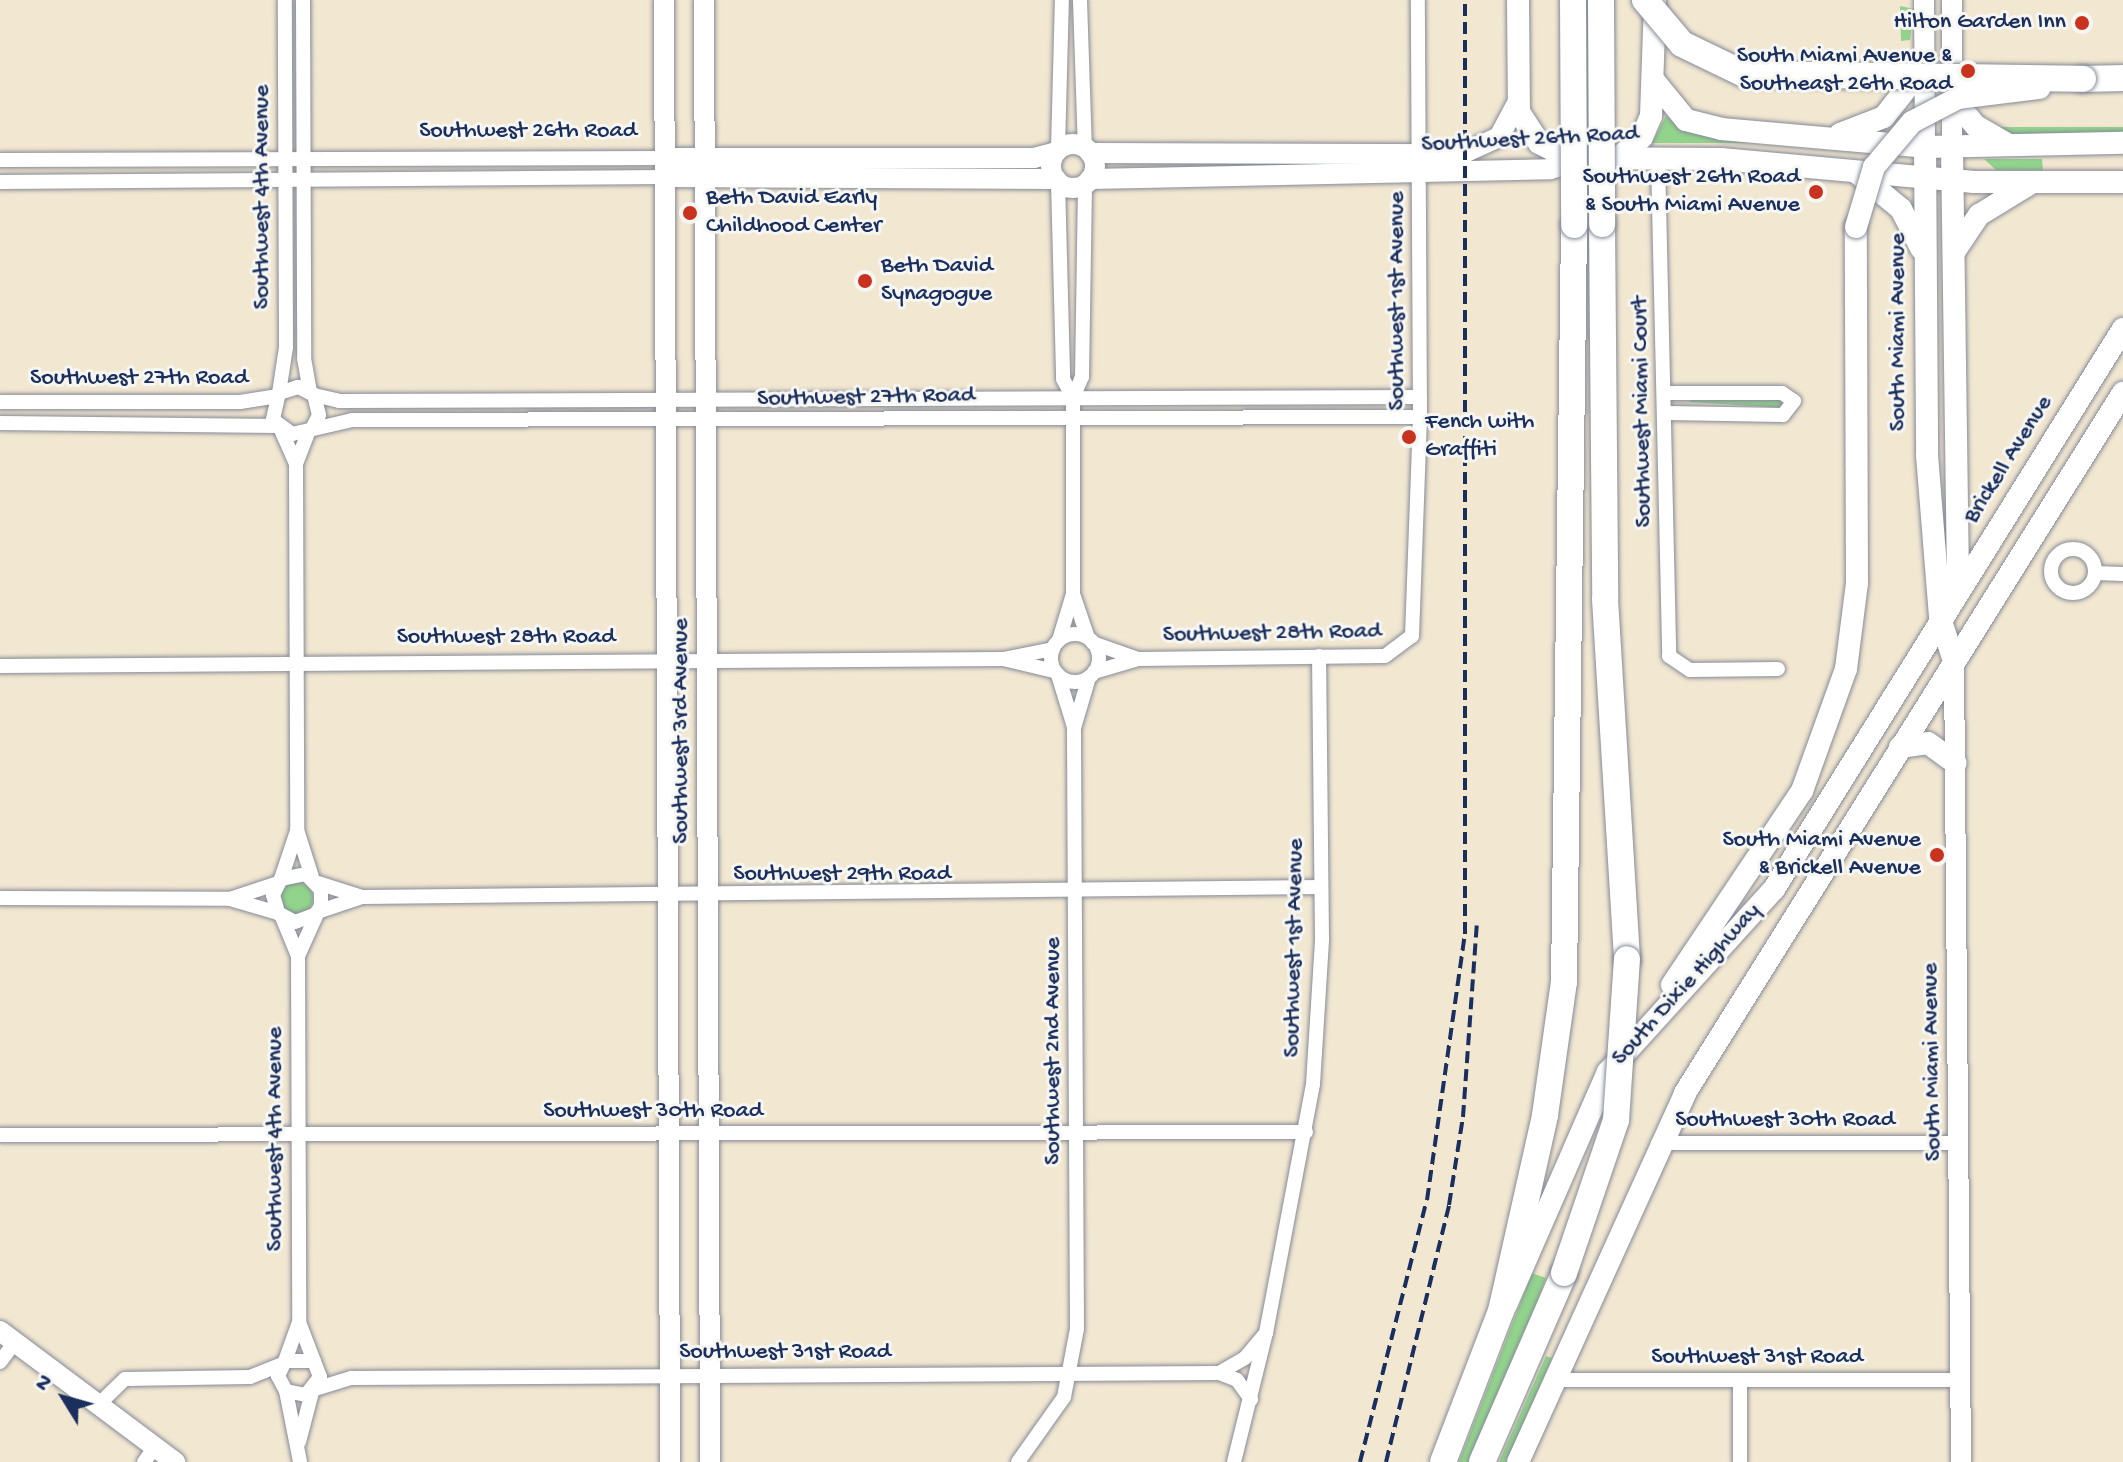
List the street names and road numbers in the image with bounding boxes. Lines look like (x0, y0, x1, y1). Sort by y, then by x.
street label: Southwest 4th Avenue (249, 85, 277, 309)
street label: Southwest 26th Road (419, 118, 637, 146)
street label: Southwest 26th Road (1421, 120, 1639, 160)
street label: Southwest 1st Avenue (1384, 191, 1412, 411)
street label: South Miami Avenue (1885, 233, 1913, 431)
street label: Southwest Miami Court (1627, 296, 1659, 528)
street label: Southwest 27th Road (30, 365, 248, 393)
street label: Southwest 27th Road (757, 382, 975, 414)
street label: Brickell Avenue (1958, 391, 2060, 529)
street label: Southwest 3rd Avenue (668, 618, 696, 844)
street label: Southwest 28th Road (1162, 618, 1382, 650)
street label: Southwest 28th Road (397, 624, 615, 652)
street label: Southwest 1st Avenue (1279, 838, 1311, 1058)
street label: Southwest 29th Road (733, 861, 951, 889)
street label: South Dixie Highway (1606, 898, 1768, 1072)
street label: Southwest 2nd Avenue (1040, 937, 1068, 1165)
street label: South Miami Avenue (1917, 963, 1949, 1161)
street label: Southwest 4th Avenue (262, 1027, 290, 1251)
street label: Southwest 30th Road (543, 1098, 763, 1126)
street label: Southwest 30th Road (1675, 1107, 1895, 1135)
street label: Southwest 31st Road (679, 1339, 891, 1367)
street label: Southwest 31st Road (1651, 1344, 1863, 1372)

